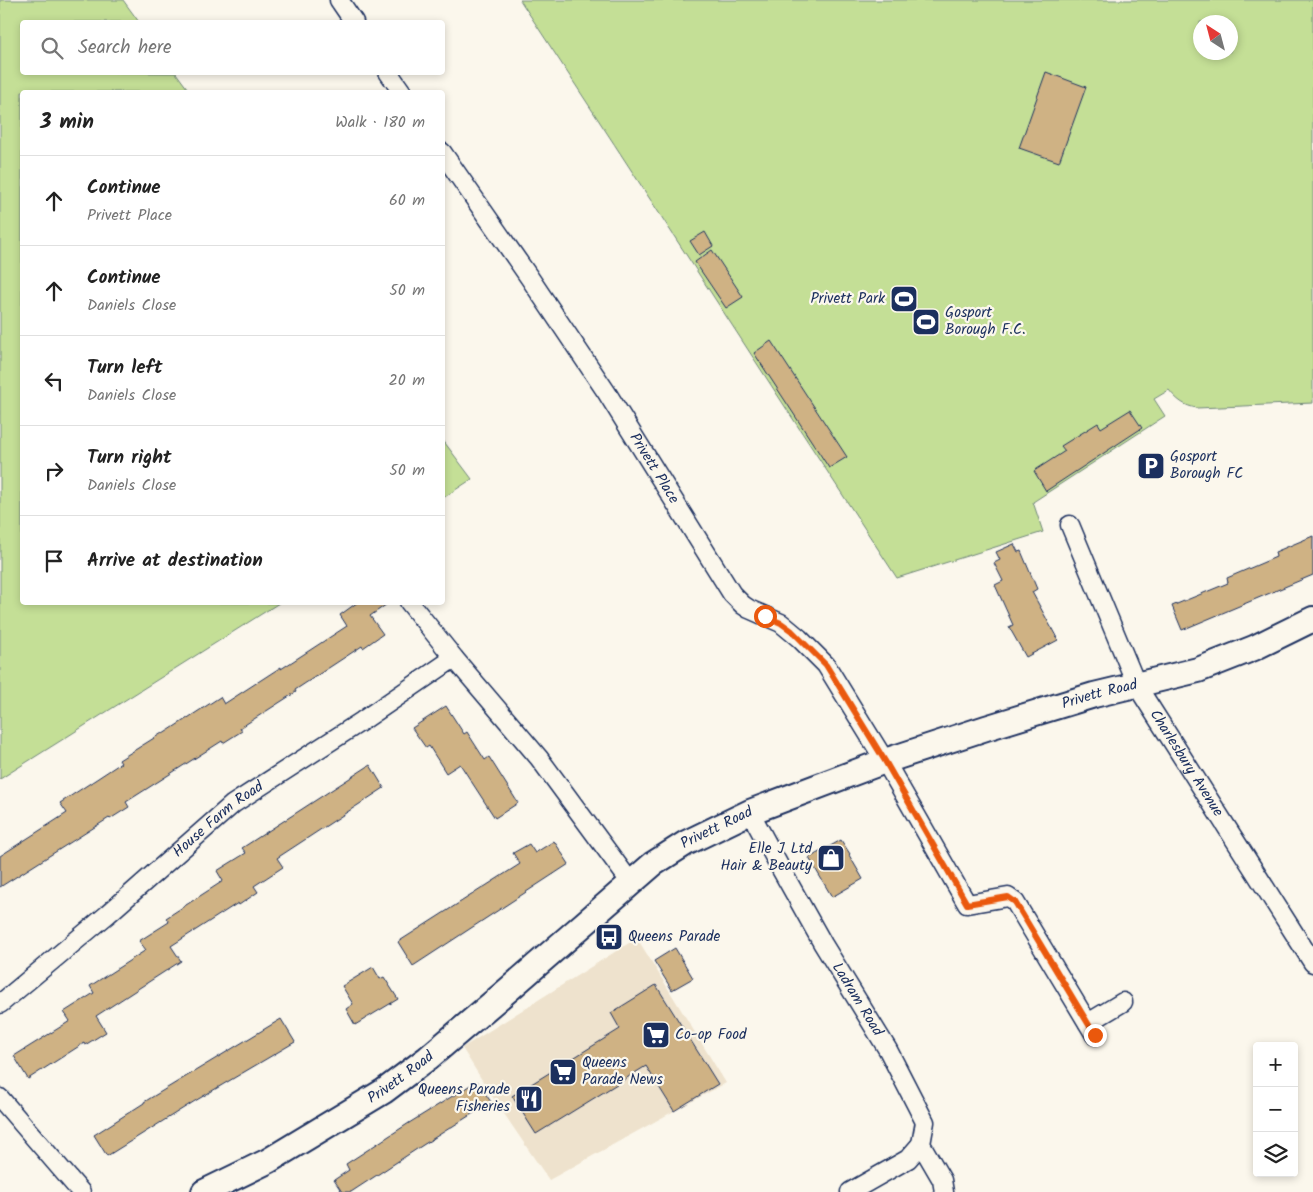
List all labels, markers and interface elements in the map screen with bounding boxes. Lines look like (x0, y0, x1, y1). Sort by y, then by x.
north arrow (1193, 15, 1238, 60)
search box (20, 20, 445, 75)
text: Search here (78, 33, 172, 63)
icon: search (38, 34, 66, 62)
text: 3 min (40, 106, 94, 139)
text: Walk · 180 m (335, 110, 425, 135)
text: Continue (87, 173, 160, 203)
icon: ahead (40, 187, 68, 215)
text: 60 m (389, 188, 425, 213)
text: Privett Place (87, 203, 172, 228)
text: Continue (87, 263, 160, 293)
icon: ahead (40, 277, 68, 305)
text: 50 m (389, 278, 425, 303)
sports icon: Privett Park (889, 284, 919, 314)
place label: Privett Park (810, 287, 886, 311)
text: Daniels Close (87, 293, 176, 318)
place label: Gosport Borough F.C. (945, 301, 1025, 342)
sports icon: Gosport Borough F.C. (911, 307, 941, 337)
text: Turn left (87, 353, 162, 383)
icon: left (40, 367, 68, 395)
text: 20 m (389, 368, 425, 393)
text: Daniels Close (87, 383, 176, 408)
street label: Privett Place (623, 428, 685, 509)
text: Turn right (87, 443, 172, 473)
place label: Gosport Borough FC (1170, 445, 1243, 486)
parking icon: Gosport Borough FC (1136, 451, 1166, 481)
icon: right (40, 457, 68, 485)
text: 50 m (389, 458, 425, 483)
text: Daniels Close (87, 473, 176, 498)
text: Arrive at destination (87, 546, 263, 576)
icon: arrive (40, 547, 68, 575)
route start (754, 605, 777, 628)
street label: Privett Road (1059, 673, 1140, 716)
street label: Charlesbury Avenue (1143, 705, 1229, 822)
street label: House Farm Road (167, 775, 269, 864)
street label: Privett Road (676, 800, 757, 856)
place label: Elle J Ltd Hair & Beauty (720, 837, 813, 878)
shop icon: Elle J Ltd Hair & Beauty (816, 843, 846, 873)
bus stop icon: Queens Parade (594, 922, 624, 952)
place label: Queens Parade (628, 925, 720, 949)
street label: Ladram Road (825, 958, 889, 1042)
supermarket icon: Co-op Food (641, 1020, 671, 1050)
place label: Co-op Food (675, 1023, 747, 1047)
route end (1084, 1024, 1107, 1047)
map controls (1253, 1042, 1298, 1177)
button: + (1253, 1042, 1298, 1087)
street label: Privett Road (363, 1045, 440, 1110)
place label: Queens Parade News (582, 1051, 663, 1092)
supermarket icon: Queens Parade News (548, 1057, 578, 1087)
place label: Queens Parade Fisheries (418, 1078, 511, 1119)
restaurant icon: Queens Parade Fisheries (514, 1084, 544, 1114)
button: − (1253, 1087, 1298, 1132)
button: layers (1253, 1132, 1298, 1177)

